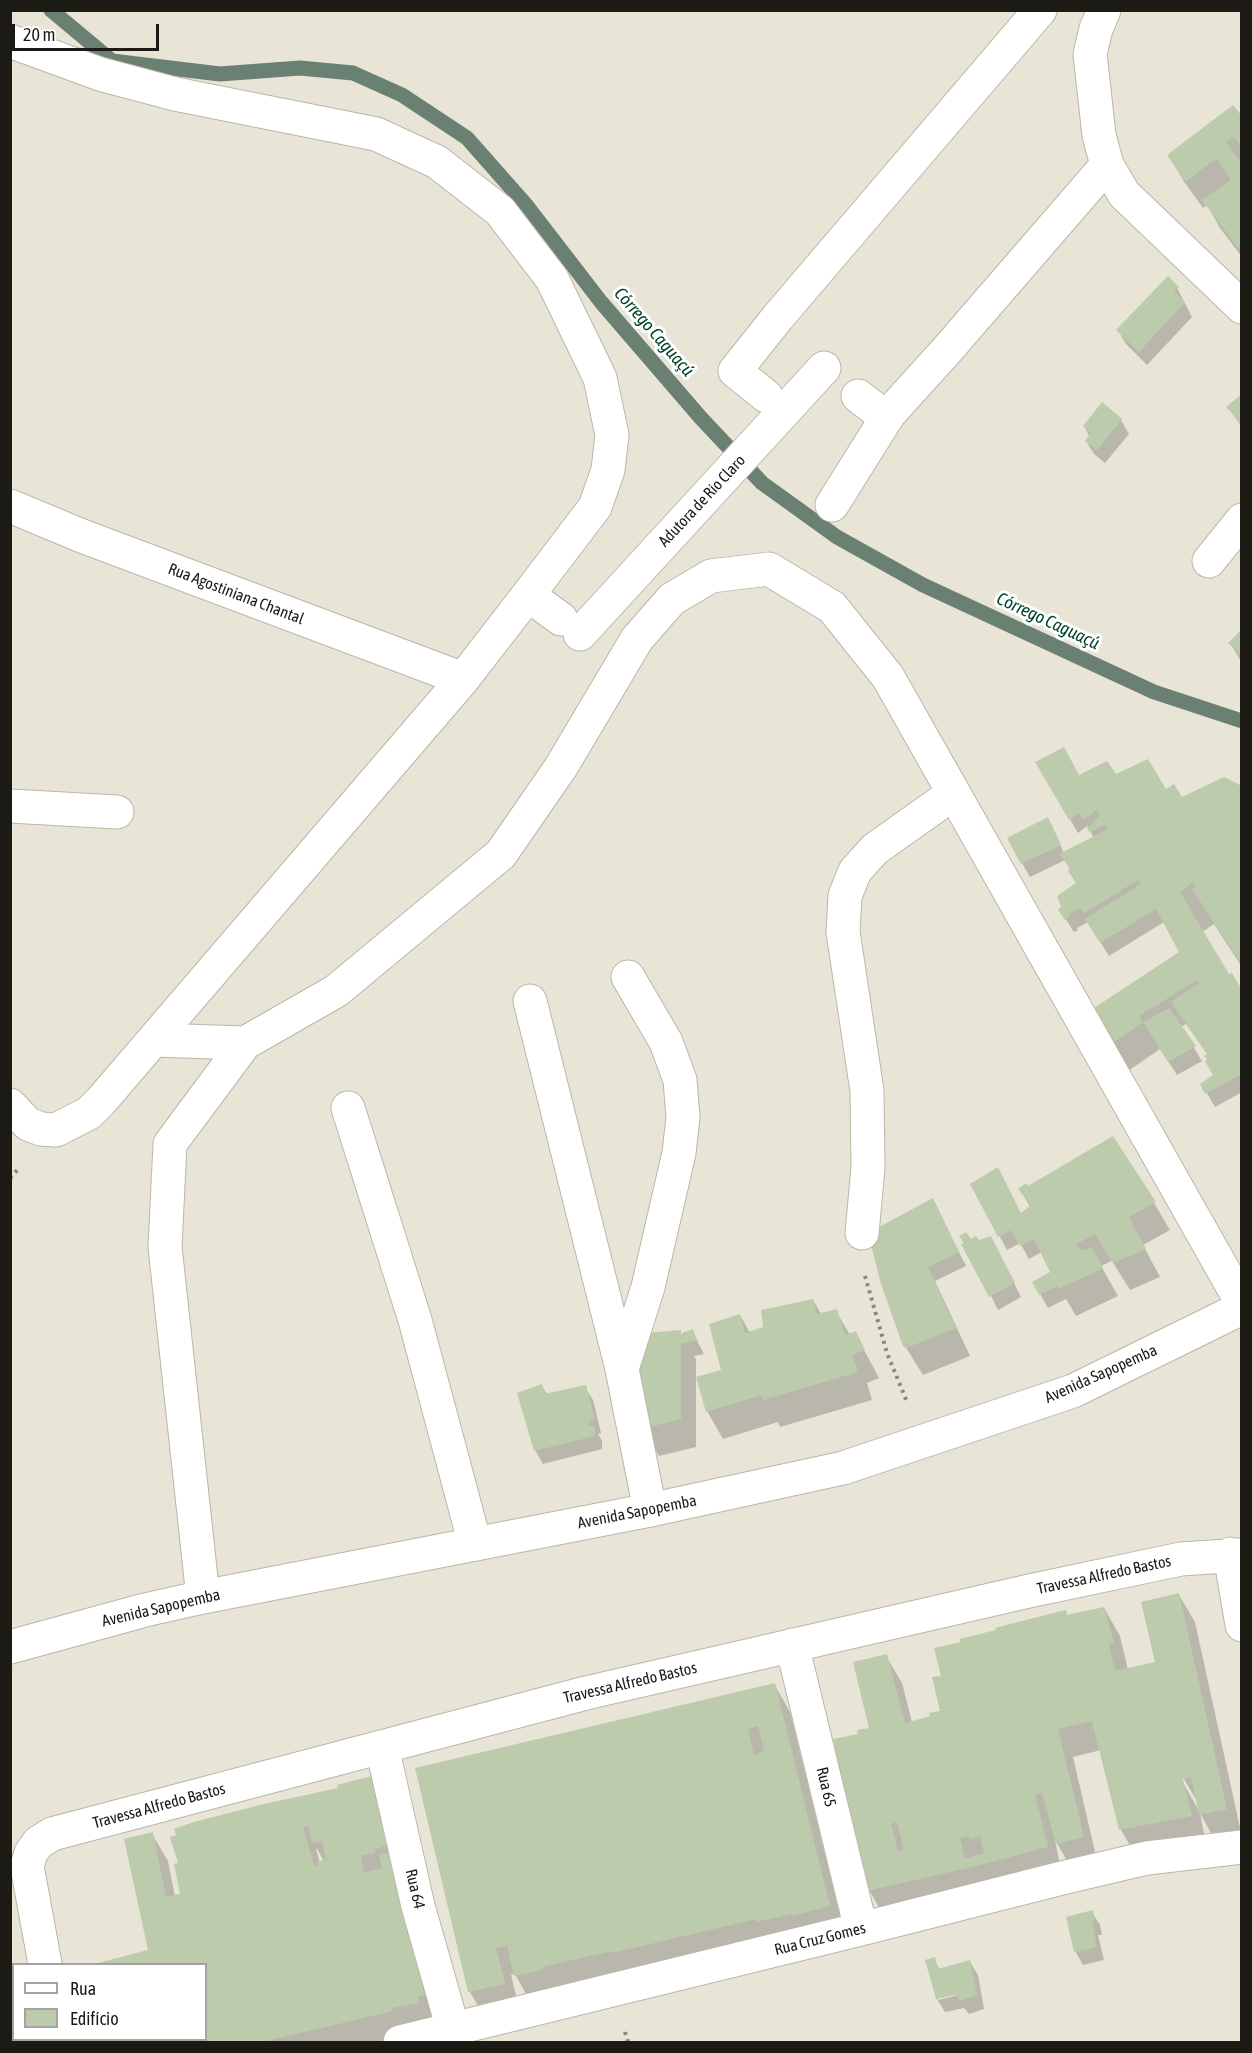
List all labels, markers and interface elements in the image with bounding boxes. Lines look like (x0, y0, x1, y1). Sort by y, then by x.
scale bar (15, 12, 162, 50)
text: 20 m (23, 24, 55, 45)
water label: Córrego Caguaçú (609, 283, 699, 381)
street label: Adutora de Rio Claro (655, 451, 749, 551)
street label: Rua Agostiniana Chantal (165, 559, 307, 629)
water label: Córrego Caguaçú (993, 588, 1103, 654)
street label: Avenida Sapopemba (1042, 1341, 1160, 1407)
street label: Avenida Sapopemba (576, 1491, 698, 1533)
street label: Travessa Alfredo Bastos (1035, 1551, 1173, 1599)
street label: Avenida Sapopemba (100, 1585, 222, 1631)
street label: Travessa Alfredo Bastos (561, 1658, 699, 1708)
street label: Rua 65 (812, 1765, 840, 1809)
street label: Travessa Alfredo Bastos (91, 1779, 227, 1833)
street label: Rua 64 (401, 1867, 429, 1911)
street label: Rua Cruz Gomes (772, 1918, 868, 1960)
legend (12, 1963, 207, 2041)
text: Rua (70, 1978, 96, 1999)
text: Edifício (70, 2008, 119, 2029)

